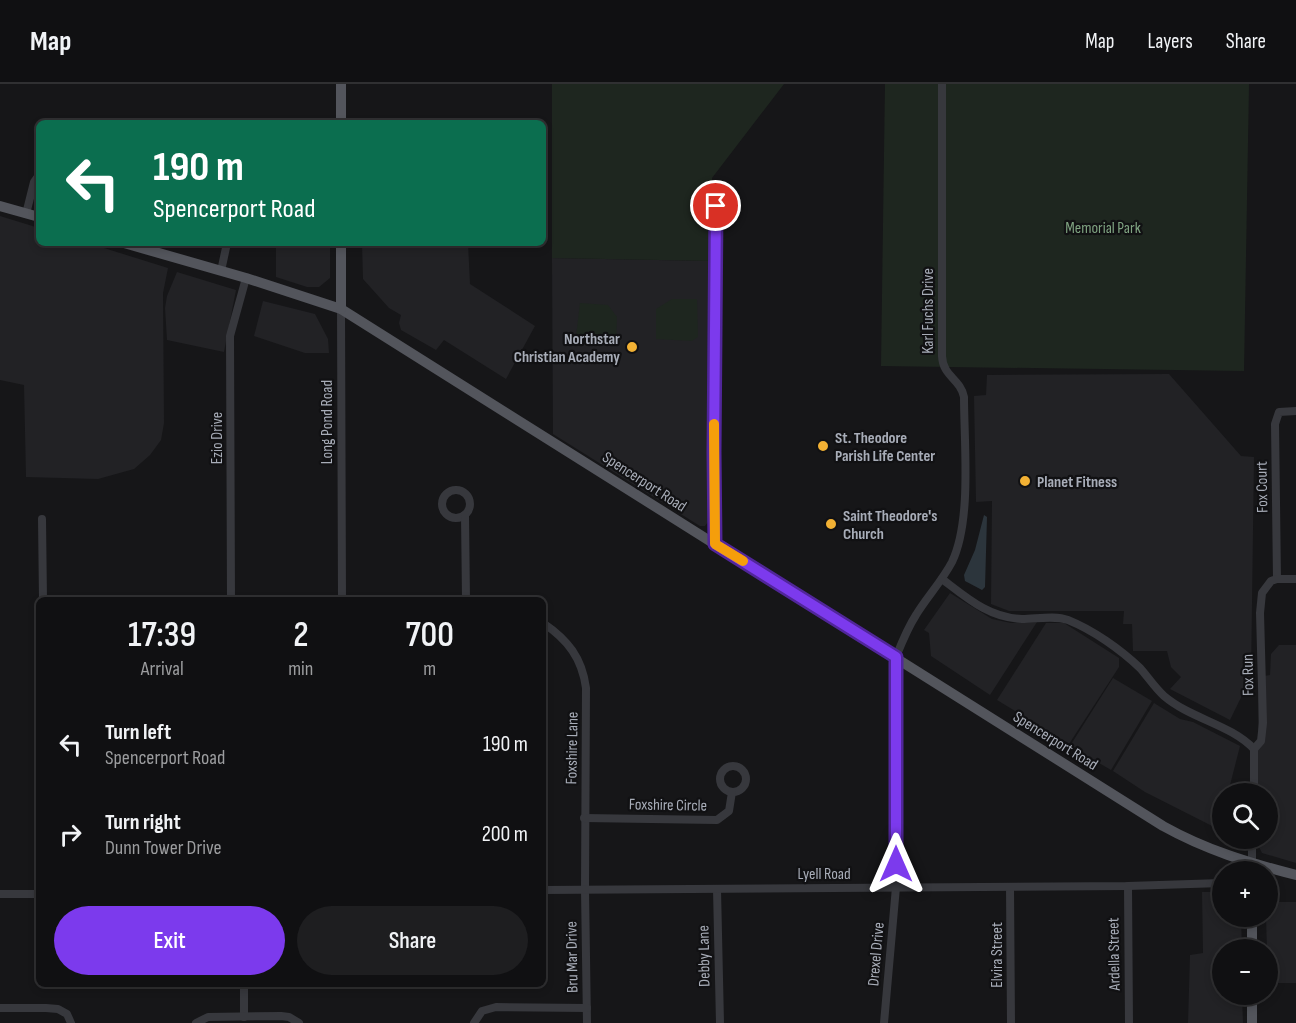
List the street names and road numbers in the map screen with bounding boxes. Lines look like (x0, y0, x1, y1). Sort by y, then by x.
street label: Karl Fuchs Drive (919, 268, 938, 354)
street label: Long Pond Road (318, 380, 337, 464)
street label: Ezio Drive (208, 412, 227, 464)
street label: Spencerport Road (599, 448, 690, 516)
street label: Fox Court (1253, 461, 1272, 513)
street label: Fox Run (1239, 654, 1258, 696)
street label: Spencerport Road (1009, 708, 1101, 775)
street label: Foxshire Lane (562, 712, 583, 784)
street label: Foxshire Circle (629, 795, 707, 816)
street label: Lyell Road (797, 865, 851, 884)
street label: Ardella Street (1104, 917, 1125, 992)
street label: Bru Mar Drive (562, 921, 583, 993)
street label: Drexel Drive (864, 921, 889, 987)
street label: Elvira Street (988, 922, 1007, 988)
street label: Debby Lane (694, 925, 715, 987)

